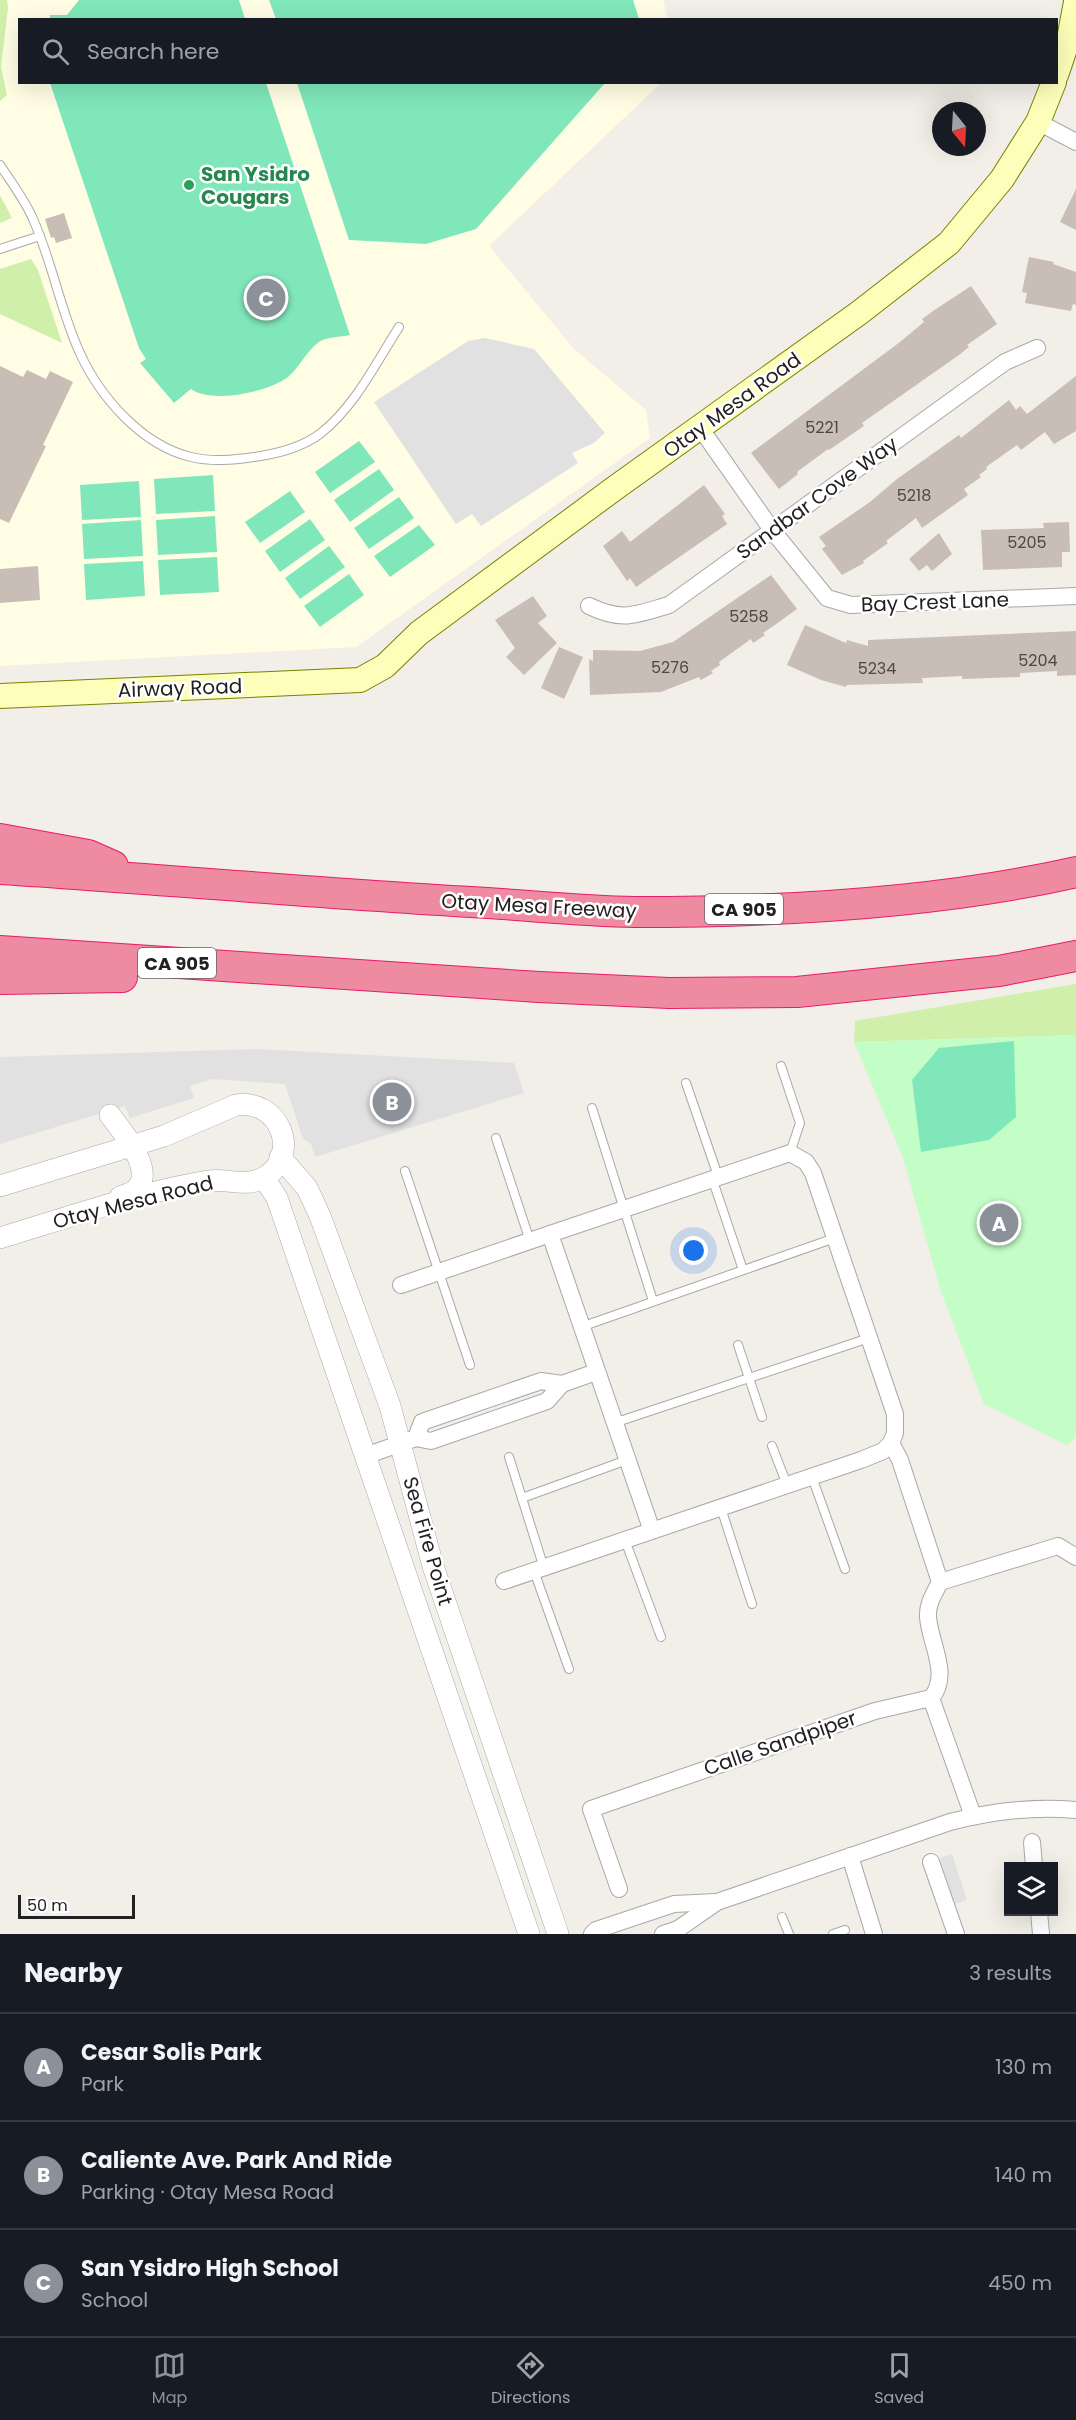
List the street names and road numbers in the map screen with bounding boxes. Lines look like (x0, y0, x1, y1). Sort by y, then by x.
street label: Otay Mesa Road (657, 345, 807, 465)
street label: Sandbar Cove Way (731, 430, 903, 566)
street label: Bay Crest Lane (861, 585, 1009, 619)
street label: Airway Road (117, 672, 243, 704)
street label: Otay Mesa Freeway (441, 887, 637, 925)
road number: CA 905 (705, 894, 783, 924)
road number: CA 905 (138, 948, 216, 978)
street label: Otay Mesa Road (50, 1169, 216, 1235)
street label: Sea Fire Point (396, 1473, 460, 1609)
street label: Calle Sandpiper (700, 1704, 860, 1782)

